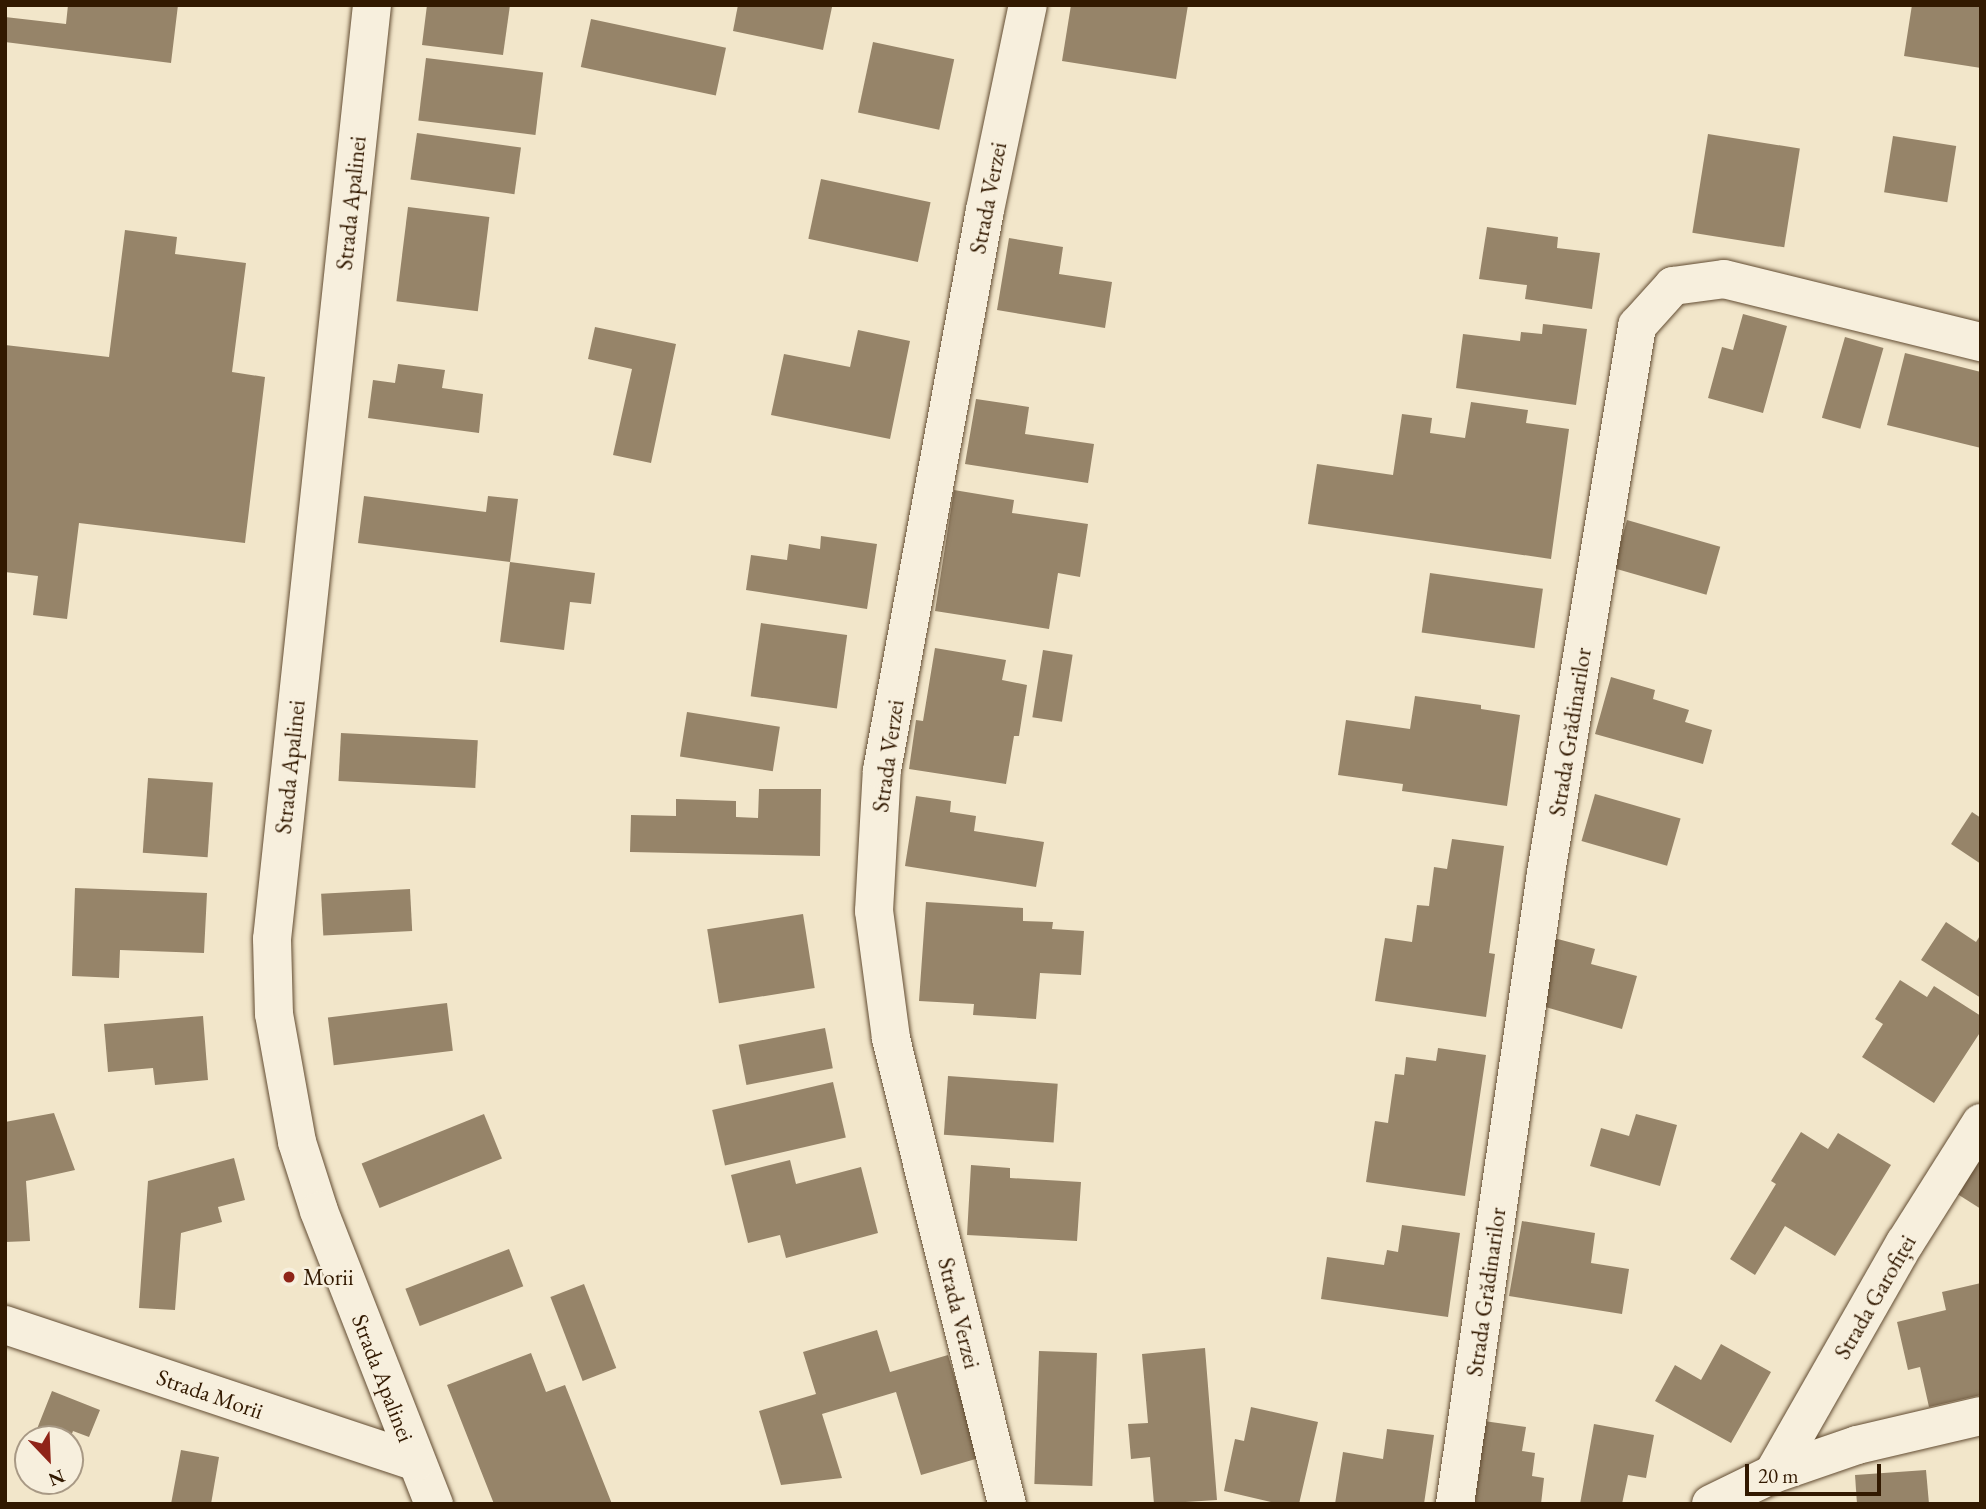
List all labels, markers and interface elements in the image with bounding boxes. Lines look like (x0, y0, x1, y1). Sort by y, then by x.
street label: Strada Apalinei (330, 135, 372, 271)
street label: Strada Verzei (964, 140, 1012, 256)
street label: Strada Grădinarilor (1543, 646, 1597, 818)
street label: Strada Verzei (866, 698, 910, 814)
street label: Strada Apalinei (269, 699, 311, 835)
street label: Strada Grădinarilor (1460, 1206, 1512, 1378)
street label: Strada Garofiței (1828, 1230, 1922, 1364)
street label: Strada Verzei (932, 1255, 986, 1371)
place label: Morii (303, 1263, 354, 1291)
marker: Morii (281, 1269, 297, 1285)
street label: Strada Apalinei (346, 1310, 420, 1446)
street label: Strada Morii (153, 1363, 267, 1425)
north arrow (14, 1425, 84, 1495)
scale bar (1748, 1450, 1884, 1494)
text: 20 m (1758, 1462, 1799, 1489)
text: N (45, 1463, 69, 1492)

